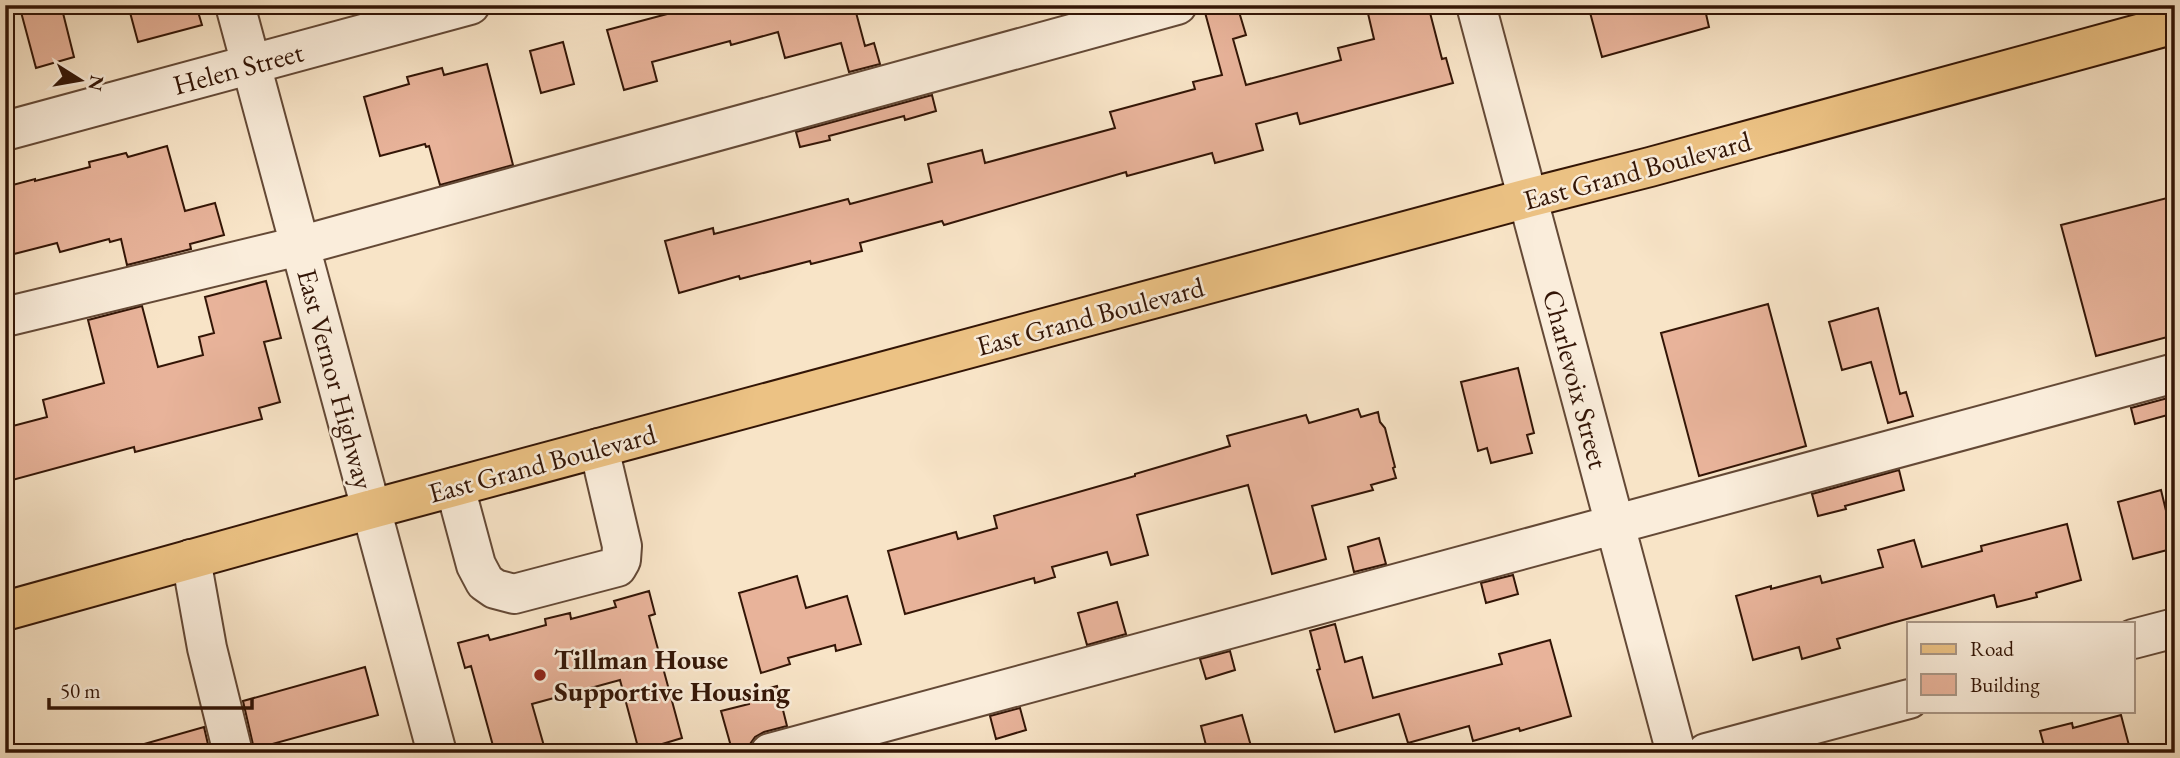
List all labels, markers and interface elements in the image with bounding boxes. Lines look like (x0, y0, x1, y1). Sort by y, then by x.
street label: Helen Street (169, 33, 307, 103)
north arrow (46, 46, 116, 116)
text: N (82, 73, 110, 94)
street label: East Grand Boulevard (1519, 122, 1756, 218)
street label: East Vernor Highway (289, 265, 383, 494)
street label: East Grand Boulevard (972, 268, 1209, 364)
street label: Charlevoix Street (1535, 286, 1617, 473)
street label: East Grand Boulevard (424, 415, 661, 511)
legend (1907, 622, 2134, 712)
text: Road (1970, 635, 2014, 662)
place label: Tillman House Supportive Housing (554, 641, 791, 709)
scale bar (49, 667, 252, 711)
marker: Tillman House Supportive Housing (532, 667, 548, 683)
text: Building (1970, 671, 2040, 698)
text: 50 m (60, 677, 101, 704)

